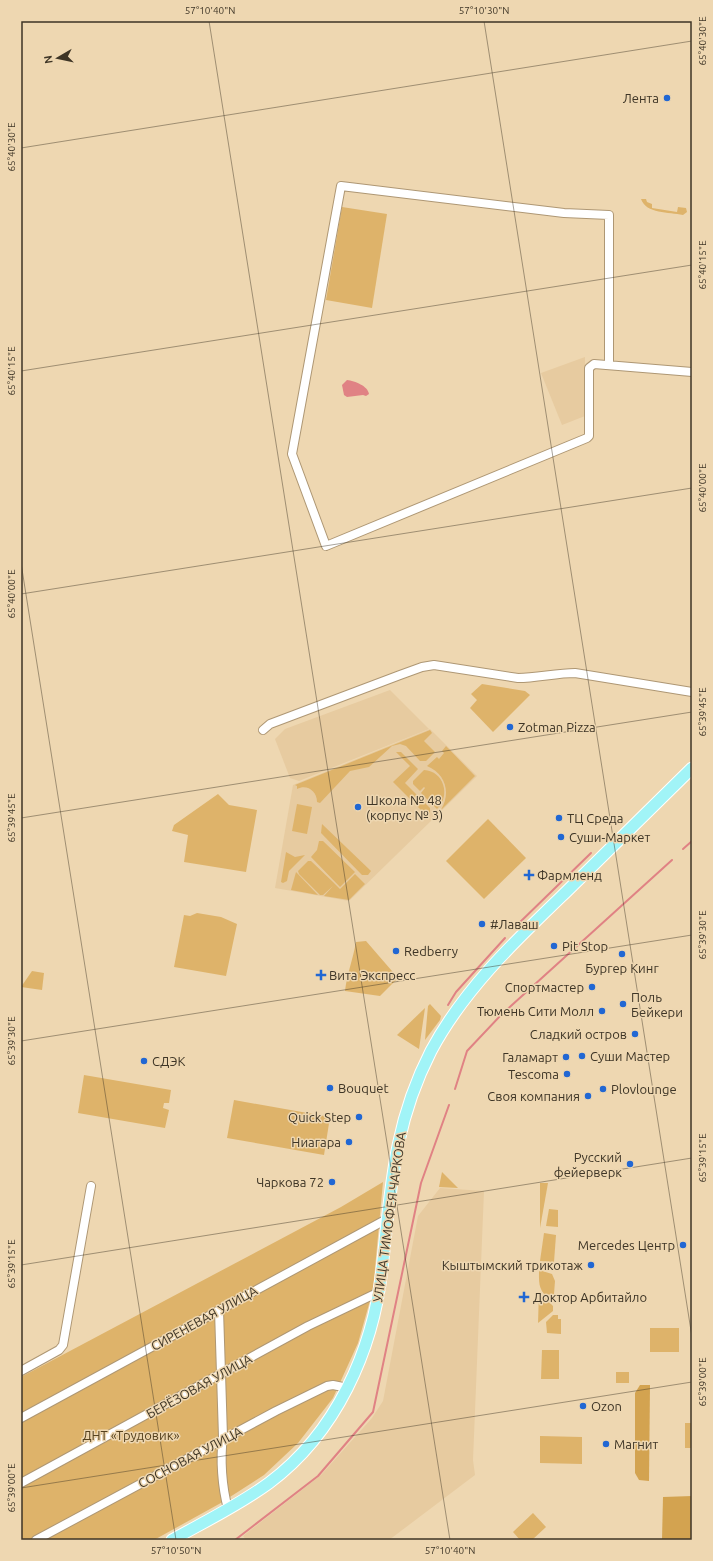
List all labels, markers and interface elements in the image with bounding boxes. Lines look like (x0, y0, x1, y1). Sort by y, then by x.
text: 57°10'40"N (185, 5, 235, 16)
text: 57°10'30"N (459, 5, 509, 16)
text: 65°40'30"E (697, 16, 708, 66)
north arrow (38, 38, 78, 78)
text: N (42, 55, 55, 65)
place label: Лента (623, 91, 659, 105)
marker: Лента (662, 93, 672, 103)
text: 65°40'30"E (6, 122, 17, 172)
text: 65°40'15"E (697, 240, 708, 290)
text: 65°40'15"E (6, 346, 17, 396)
text: 65°40'00"E (697, 463, 708, 513)
text: 65°40'00"E (6, 569, 17, 619)
text: 65°39'45"E (697, 687, 708, 737)
place label: Zotman Pizza (518, 720, 596, 734)
marker: Zotman Pizza (505, 722, 515, 732)
text: 65°39'45"E (6, 793, 17, 843)
place label: Школа № 48 (корпус № 3) (366, 793, 443, 823)
marker: Школа № 48 (корпус № 3) (353, 802, 363, 812)
place label: ТЦ Среда (567, 811, 623, 825)
marker: ТЦ Среда (554, 813, 564, 823)
place label: Суши-Маркет (569, 830, 650, 844)
marker: Суши-Маркет (556, 832, 566, 842)
place label: Фармленд (537, 868, 602, 882)
marker: Фармленд (524, 870, 534, 880)
text: 65°39'30"E (697, 910, 708, 960)
place label: #Лаваш (490, 917, 539, 931)
marker: #Лаваш (477, 919, 487, 929)
place label: Pit Stop (562, 939, 608, 953)
marker: Pit Stop (549, 941, 559, 951)
place label: Redberry (404, 944, 458, 958)
marker: Redberry (391, 946, 401, 956)
marker: Бургер Кинг (617, 949, 627, 959)
place label: Бургер Кинг (585, 961, 659, 975)
place label: Вита Экспресс (329, 968, 415, 982)
marker: Вита Экспресс (316, 970, 326, 980)
place label: Спортмастер (505, 980, 584, 994)
marker: Спортмастер (587, 982, 597, 992)
place label: Поль Бейкери (631, 990, 683, 1019)
marker: Поль Бейкери (618, 999, 628, 1009)
place label: Тюмень Сити Молл (477, 1004, 594, 1018)
marker: Тюмень Сити Молл (597, 1006, 607, 1016)
text: 65°39'30"E (6, 1016, 17, 1066)
place label: Сладкий остров (530, 1027, 627, 1041)
marker: Сладкий остров (630, 1029, 640, 1039)
place label: Суши Мастер (590, 1049, 670, 1063)
place label: Галамарт (502, 1050, 558, 1064)
marker: Суши Мастер (577, 1051, 587, 1061)
marker: Галамарт (561, 1052, 571, 1062)
place label: СДЭК (152, 1054, 185, 1068)
marker: СДЭК (139, 1056, 149, 1066)
place label: Tescoma (508, 1067, 559, 1081)
marker: Tescoma (562, 1069, 572, 1079)
place label: Bouquet (338, 1081, 389, 1095)
place label: Plovlounge (611, 1082, 677, 1096)
marker: Bouquet (325, 1083, 335, 1093)
marker: Plovlounge (598, 1084, 608, 1094)
place label: Своя компания (487, 1089, 580, 1103)
marker: Своя компания (583, 1091, 593, 1101)
place label: Quick Step (288, 1110, 351, 1125)
marker: Quick Step (354, 1112, 364, 1122)
street label: УЛИЦА ТИМОФЕЯ ЧАРКОВА (370, 1130, 408, 1303)
text: 65°39'15"E (697, 1133, 708, 1183)
place label: Ниагара (291, 1135, 341, 1149)
marker: Ниагара (344, 1137, 354, 1147)
place label: Русский фейерверк (554, 1150, 622, 1179)
marker: Русский фейерверк (625, 1159, 635, 1169)
place label: Чаркова 72 (256, 1175, 324, 1189)
marker: Чаркова 72 (327, 1177, 337, 1187)
place label: Mercedes Центр (578, 1238, 675, 1252)
text: 65°39'15"E (6, 1239, 17, 1289)
marker: Mercedes Центр (678, 1240, 688, 1250)
place label: Кыштымский трикотаж (442, 1258, 583, 1272)
marker: Кыштымский трикотаж (586, 1260, 596, 1270)
street label: СИРЕНЕВАЯ УЛИЦА (148, 1283, 260, 1353)
place label: Доктор Арбитайло (533, 1290, 647, 1304)
marker: Доктор Арбитайло (518, 1291, 530, 1303)
street label: БЕРЁЗОВАЯ УЛИЦА (143, 1350, 255, 1421)
text: 65°39'00"E (697, 1357, 708, 1407)
place label: Ozon (591, 1399, 622, 1413)
marker: Ozon (578, 1401, 588, 1411)
street label: СОСНОВАЯ УЛИЦА (136, 1423, 245, 1490)
park label: ДНТ «Трудовик» (82, 1428, 180, 1442)
place label: Магнит (614, 1437, 659, 1451)
marker: Магнит (601, 1439, 611, 1449)
text: 65°39'00"E (6, 1463, 17, 1513)
text: 57°10'50"N (151, 1545, 201, 1556)
text: 57°10'40"N (425, 1545, 475, 1556)

